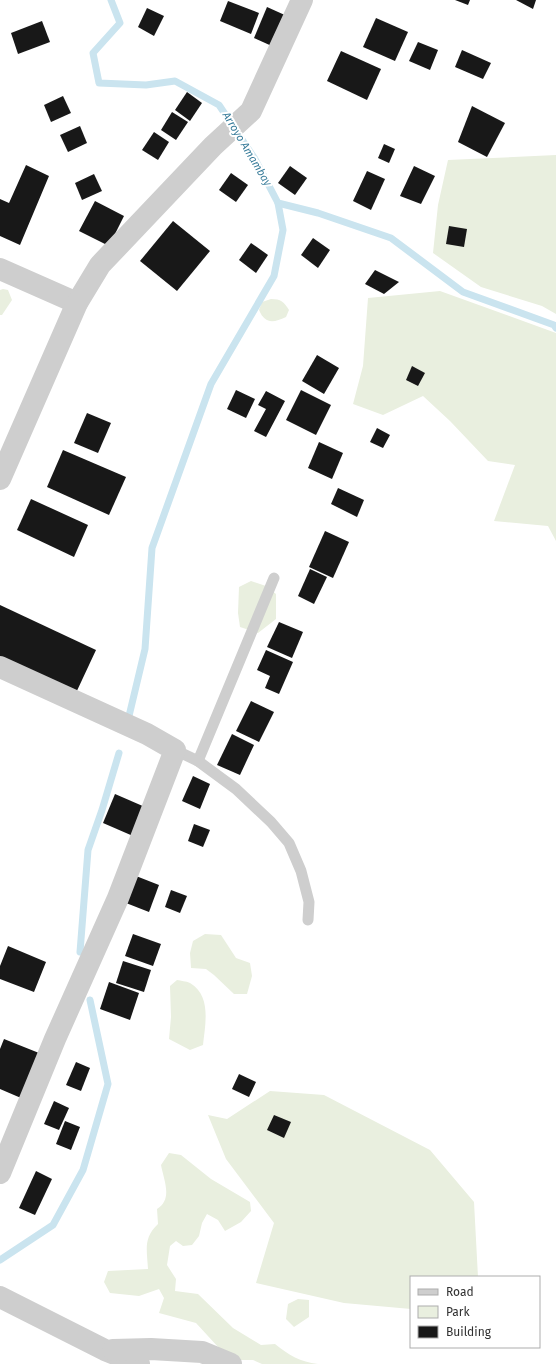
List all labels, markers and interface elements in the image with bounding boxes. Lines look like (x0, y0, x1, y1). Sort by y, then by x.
water label: Arroyo Amambay (219, 109, 275, 189)
legend (410, 1276, 540, 1348)
text: Road (446, 1285, 474, 1299)
text: Park (446, 1305, 470, 1319)
text: Building (446, 1325, 492, 1339)

